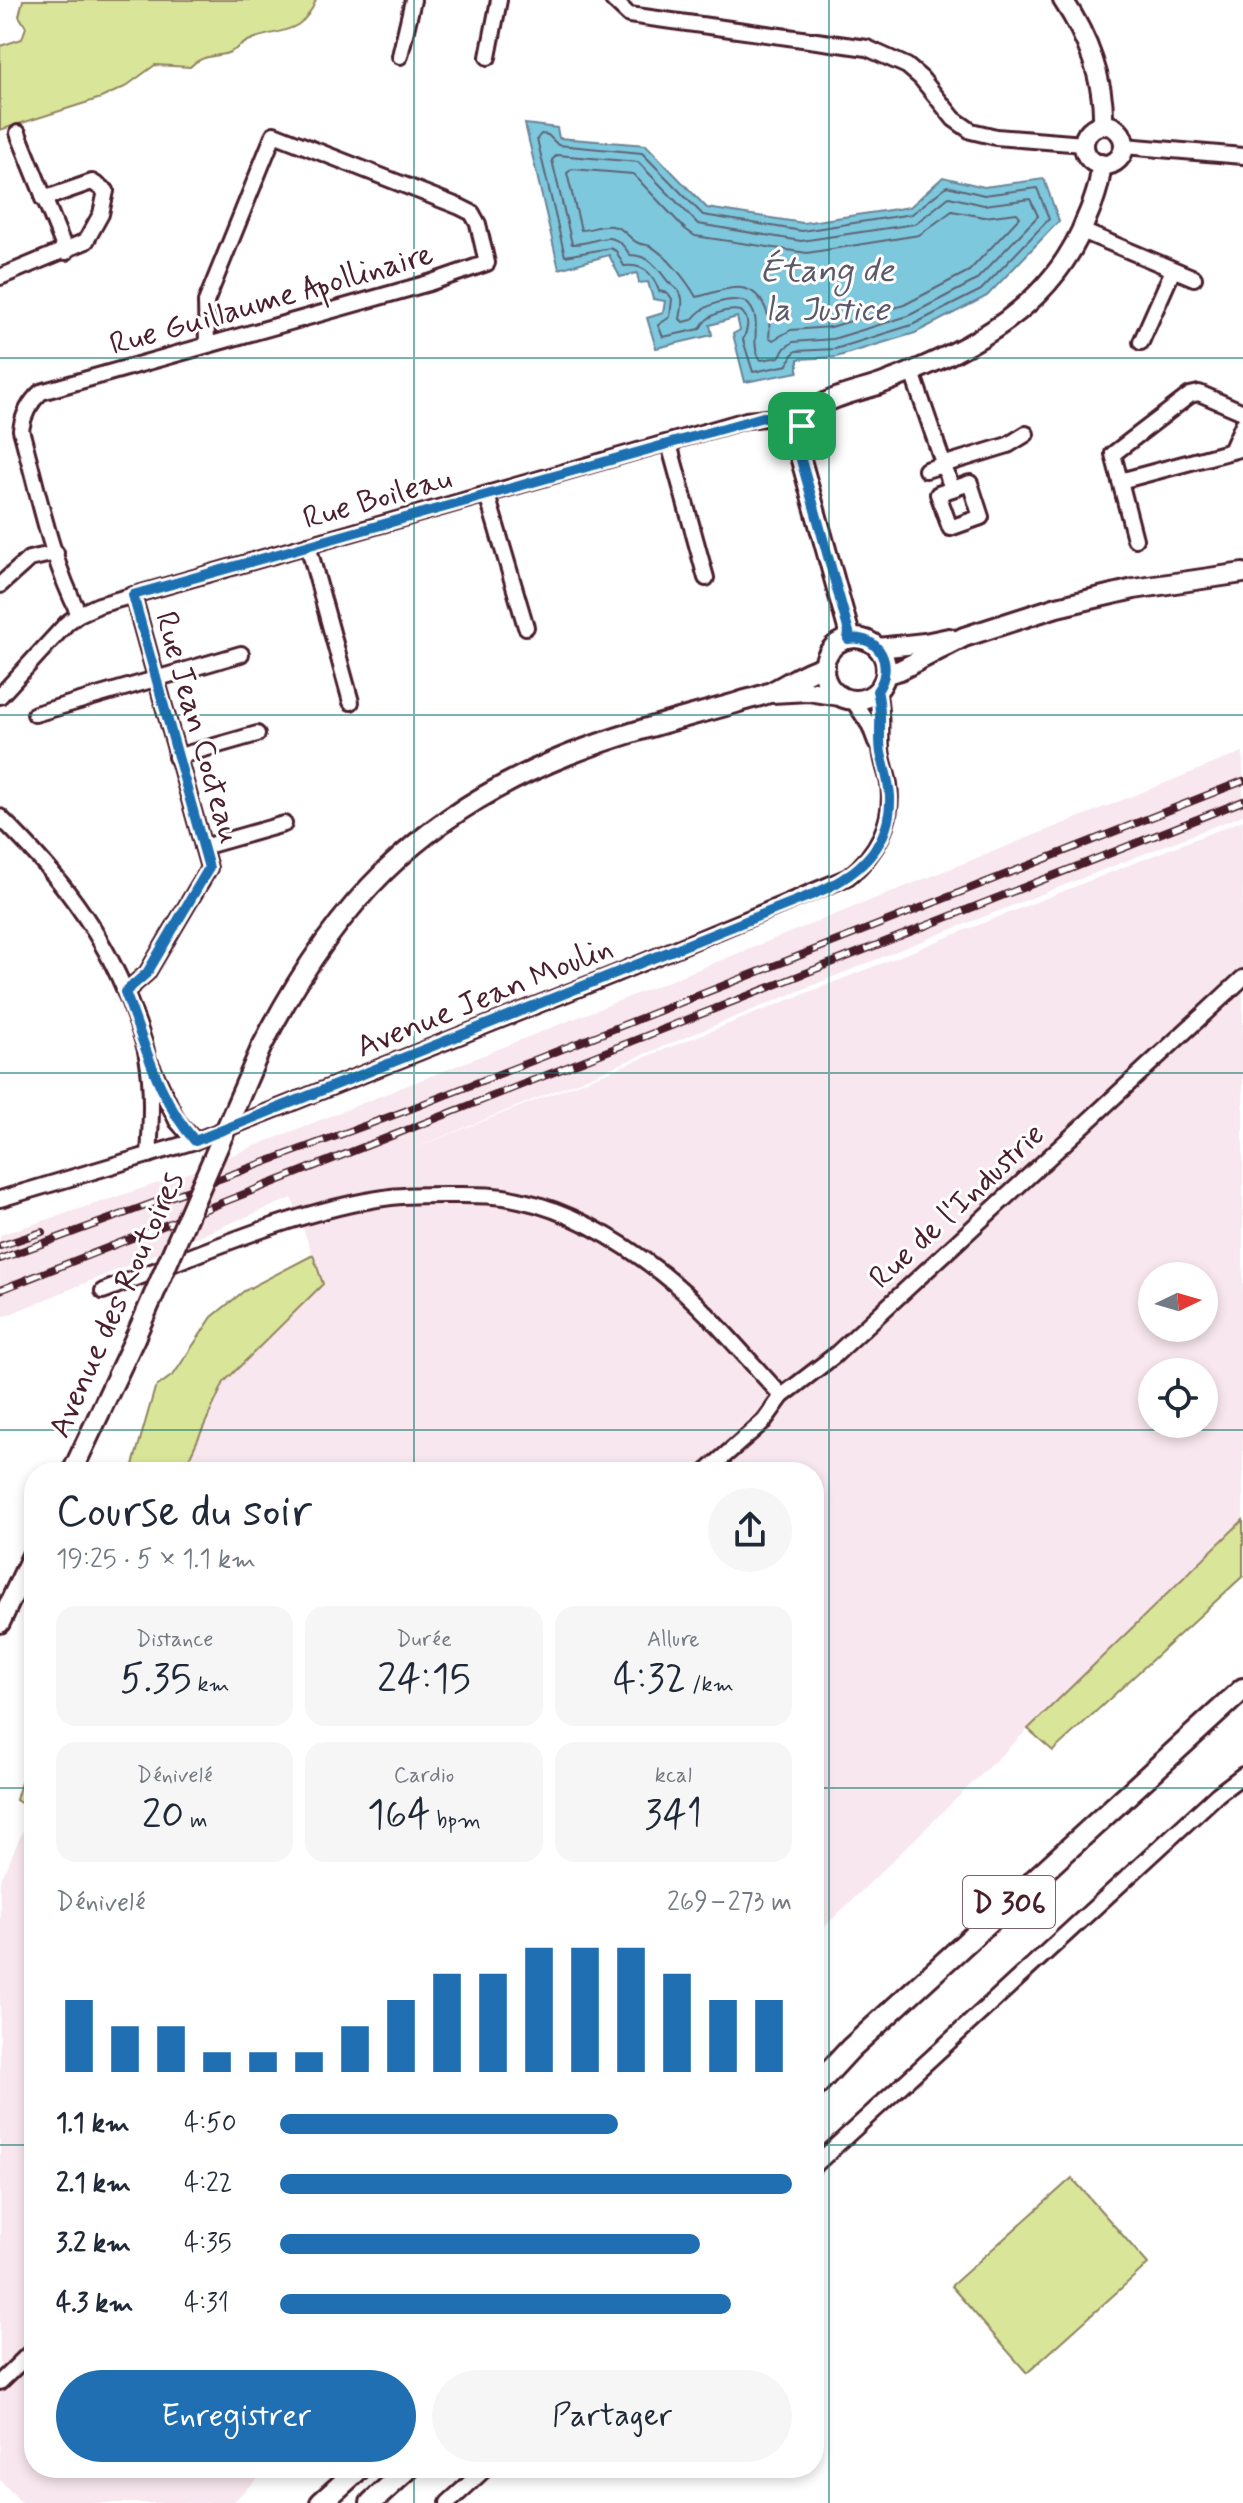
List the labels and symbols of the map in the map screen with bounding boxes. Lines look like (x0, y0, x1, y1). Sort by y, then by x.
street label: Rue Guillaume Apollinaire (105, 234, 439, 369)
water label: Étang de la Justice (760, 249, 896, 333)
pin (768, 392, 836, 460)
street label: Rue Boileau (298, 458, 457, 540)
street label: Rue Jean Cocteau (144, 607, 250, 848)
street label: Avenue Jean Moulin (350, 927, 619, 1069)
street label: Rue de l'Industrie (860, 1114, 1054, 1299)
street label: Avenue des Routoires (39, 1165, 194, 1445)
north arrow (1138, 1262, 1218, 1342)
road number: D 306 (963, 1876, 1055, 1928)

